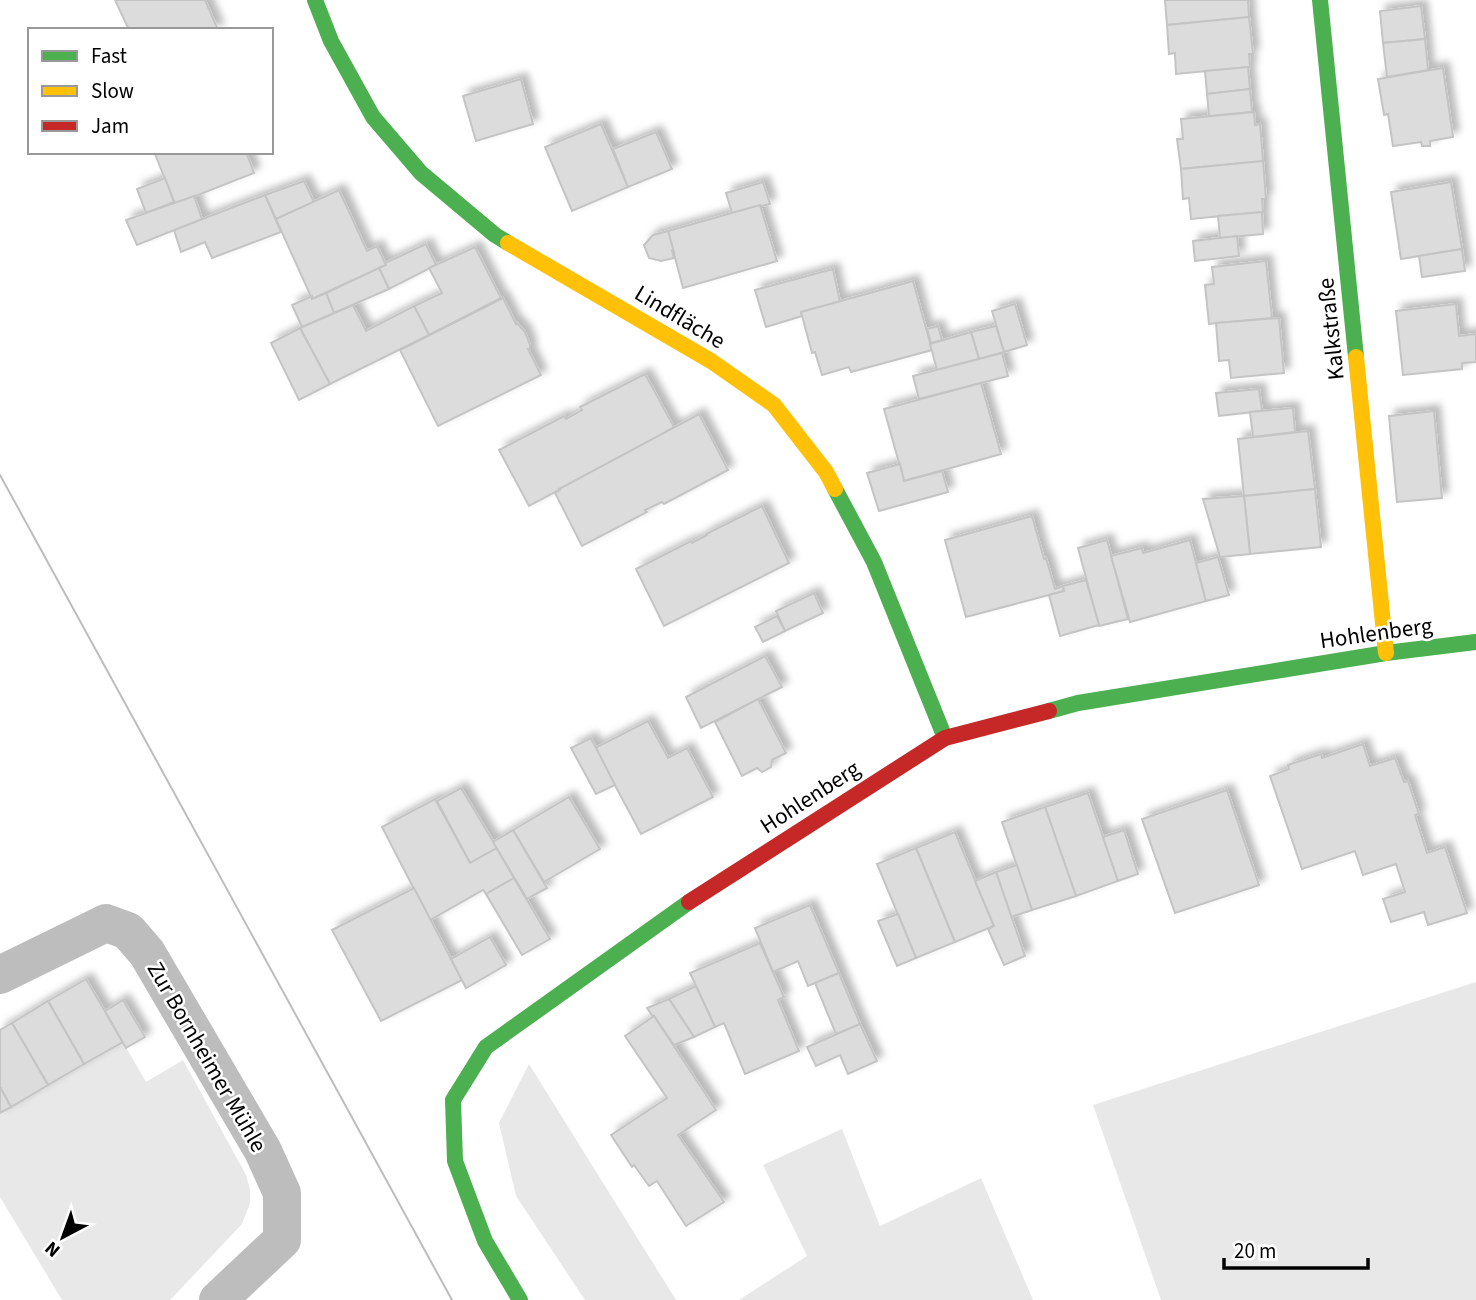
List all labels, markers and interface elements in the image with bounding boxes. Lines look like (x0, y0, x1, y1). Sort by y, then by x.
legend (28, 28, 273, 154)
text: Fast (91, 41, 127, 71)
text: Slow (91, 76, 134, 106)
text: Jam (91, 111, 129, 141)
street label: Kalkstraße (1309, 276, 1353, 382)
street label: Lindfläche (628, 277, 732, 357)
street label: Hohlenberg (1318, 609, 1435, 657)
street label: Hohlenberg (753, 752, 867, 842)
street label: Zur Bornheimer Mühle (139, 956, 275, 1158)
north arrow (28, 1202, 98, 1272)
scale bar (1224, 1226, 1368, 1270)
text: N (39, 1234, 66, 1263)
text: 20 m (1234, 1236, 1276, 1266)

